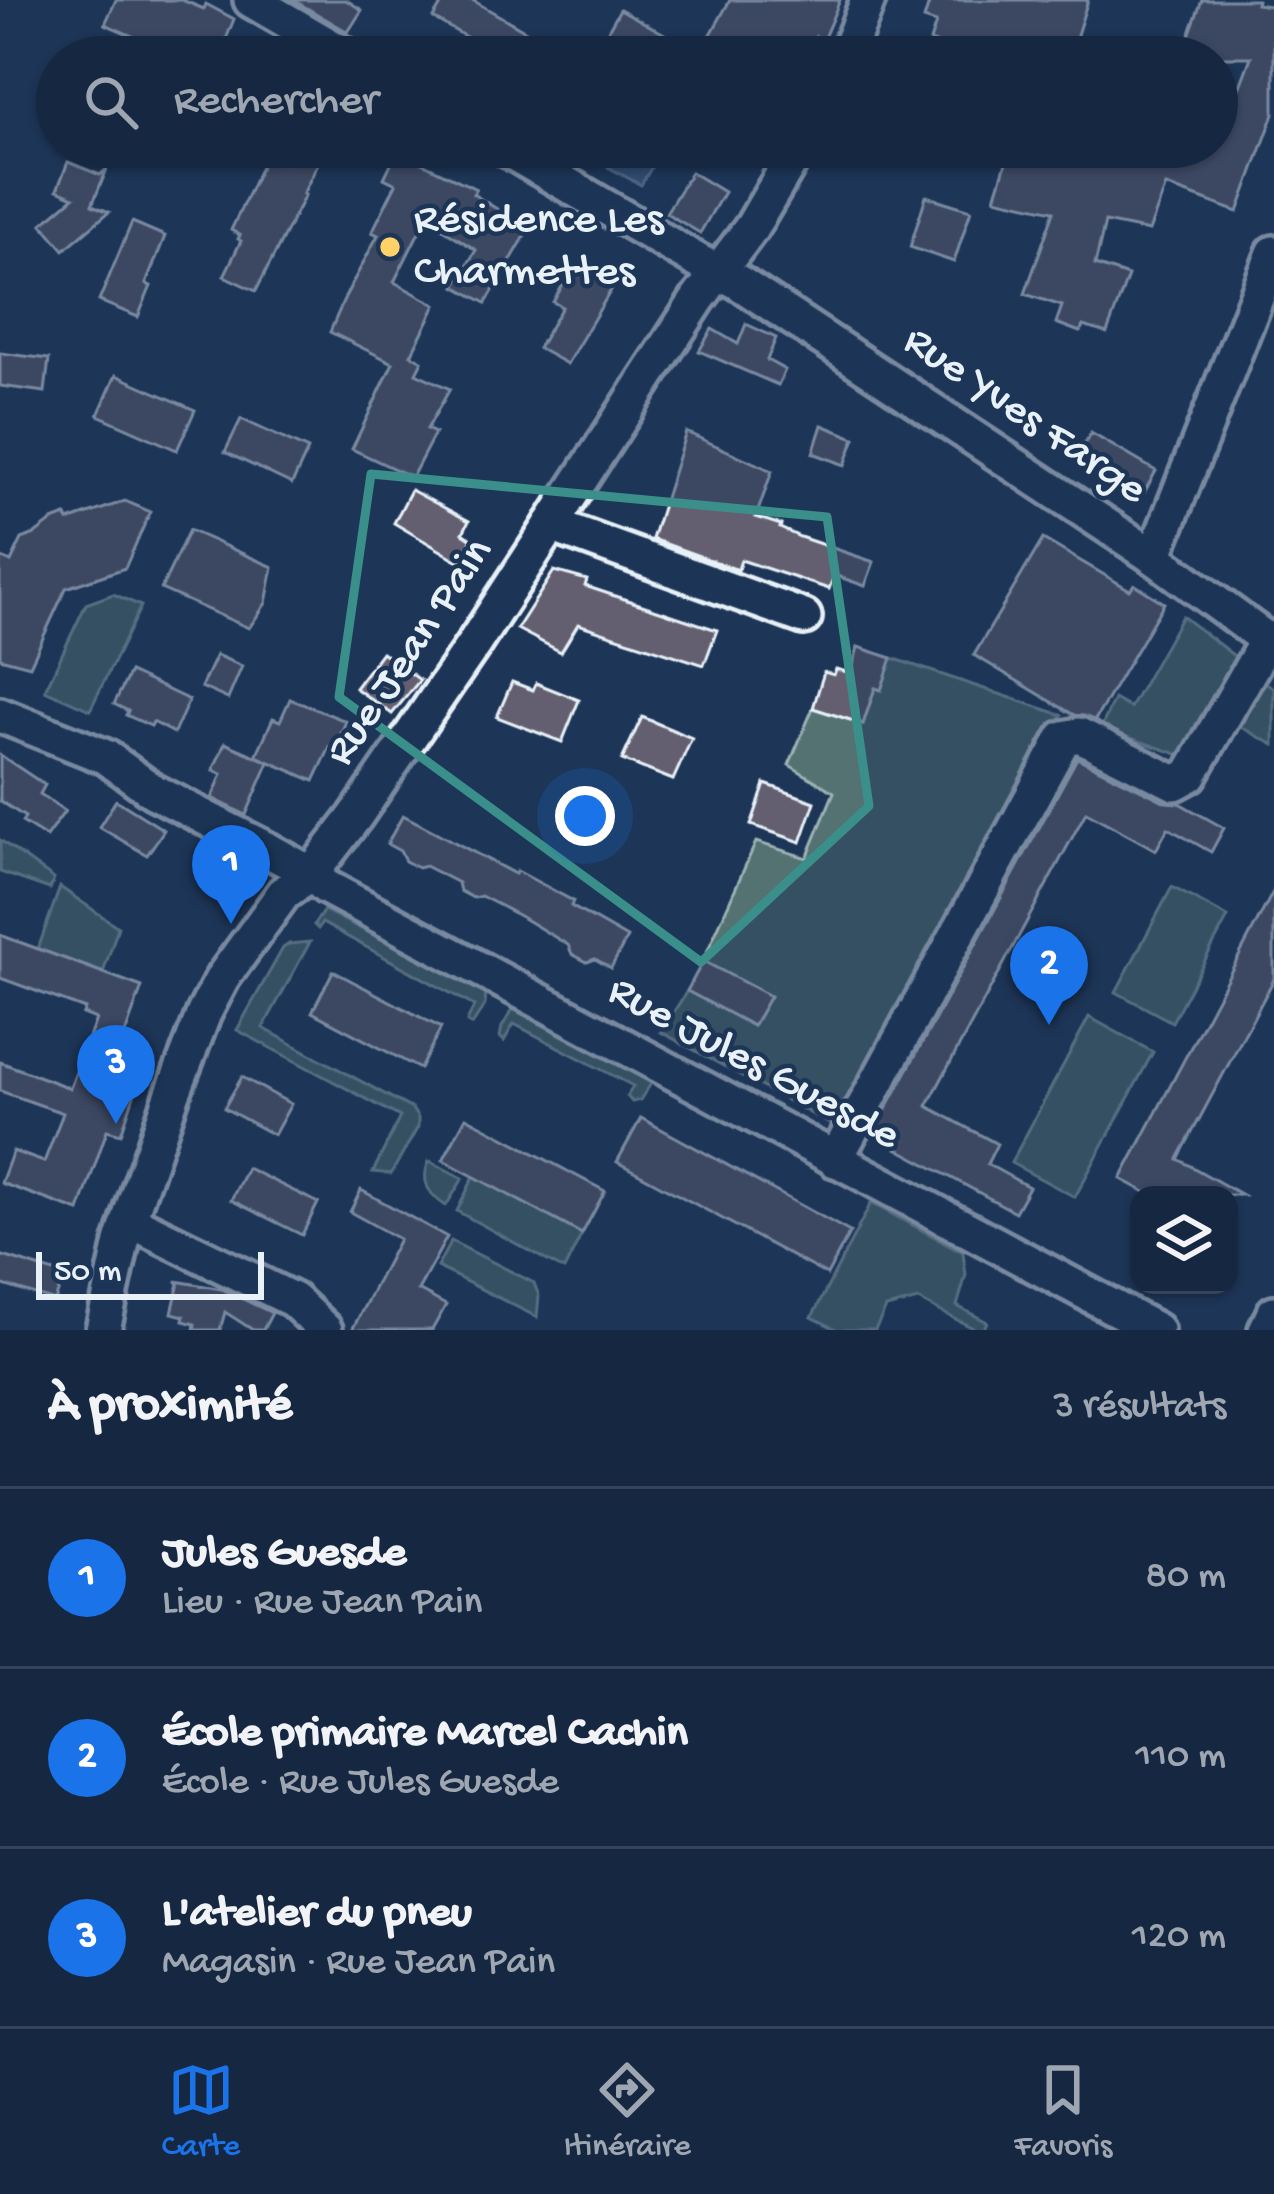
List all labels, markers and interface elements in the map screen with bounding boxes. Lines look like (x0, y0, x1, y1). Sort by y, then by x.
search box (36, 36, 1238, 168)
icon: search (78, 69, 144, 135)
text: Rechercher (174, 76, 378, 129)
place label: Résidence Les Charmettes (414, 195, 665, 300)
marker: Résidence Les Charmettes (377, 234, 403, 260)
street label: Rue Yves Farge (892, 316, 1157, 518)
street label: Rue Jean Pain (315, 529, 507, 777)
your location (555, 786, 615, 846)
pin: 1 (192, 825, 270, 924)
pin: 2 (1010, 926, 1088, 1025)
street label: Rue Jules Guesde (598, 966, 909, 1165)
pin: 3 (77, 1025, 155, 1124)
map controls (1130, 1186, 1238, 1294)
button: layers (1130, 1186, 1238, 1294)
scale bar (36, 1246, 264, 1299)
text: 50 m (54, 1254, 121, 1292)
text: À proximité (48, 1378, 292, 1438)
text: 3 résultats (1053, 1385, 1226, 1431)
text: Jules Guesde (162, 1528, 406, 1581)
text: 1 (79, 1555, 95, 1601)
text: 80 m (1146, 1555, 1226, 1601)
text: Lieu · Rue Jean Pain (162, 1581, 482, 1627)
text: École primaire Marcel Cachin (162, 1708, 688, 1761)
text: 2 (77, 1735, 97, 1781)
text: 110 m (1135, 1735, 1226, 1781)
text: École · Rue Jules Guesde (162, 1761, 559, 1807)
text: L'atelier du pneu (162, 1888, 472, 1941)
text: 3 (77, 1915, 97, 1961)
text: 120 m (1132, 1915, 1226, 1961)
text: Magasin · Rue Jean Pain (162, 1941, 555, 1987)
tab: Carte (162, 2057, 240, 2167)
tab: Itinéraire (564, 2057, 691, 2167)
tab: Favoris (1014, 2057, 1112, 2167)

